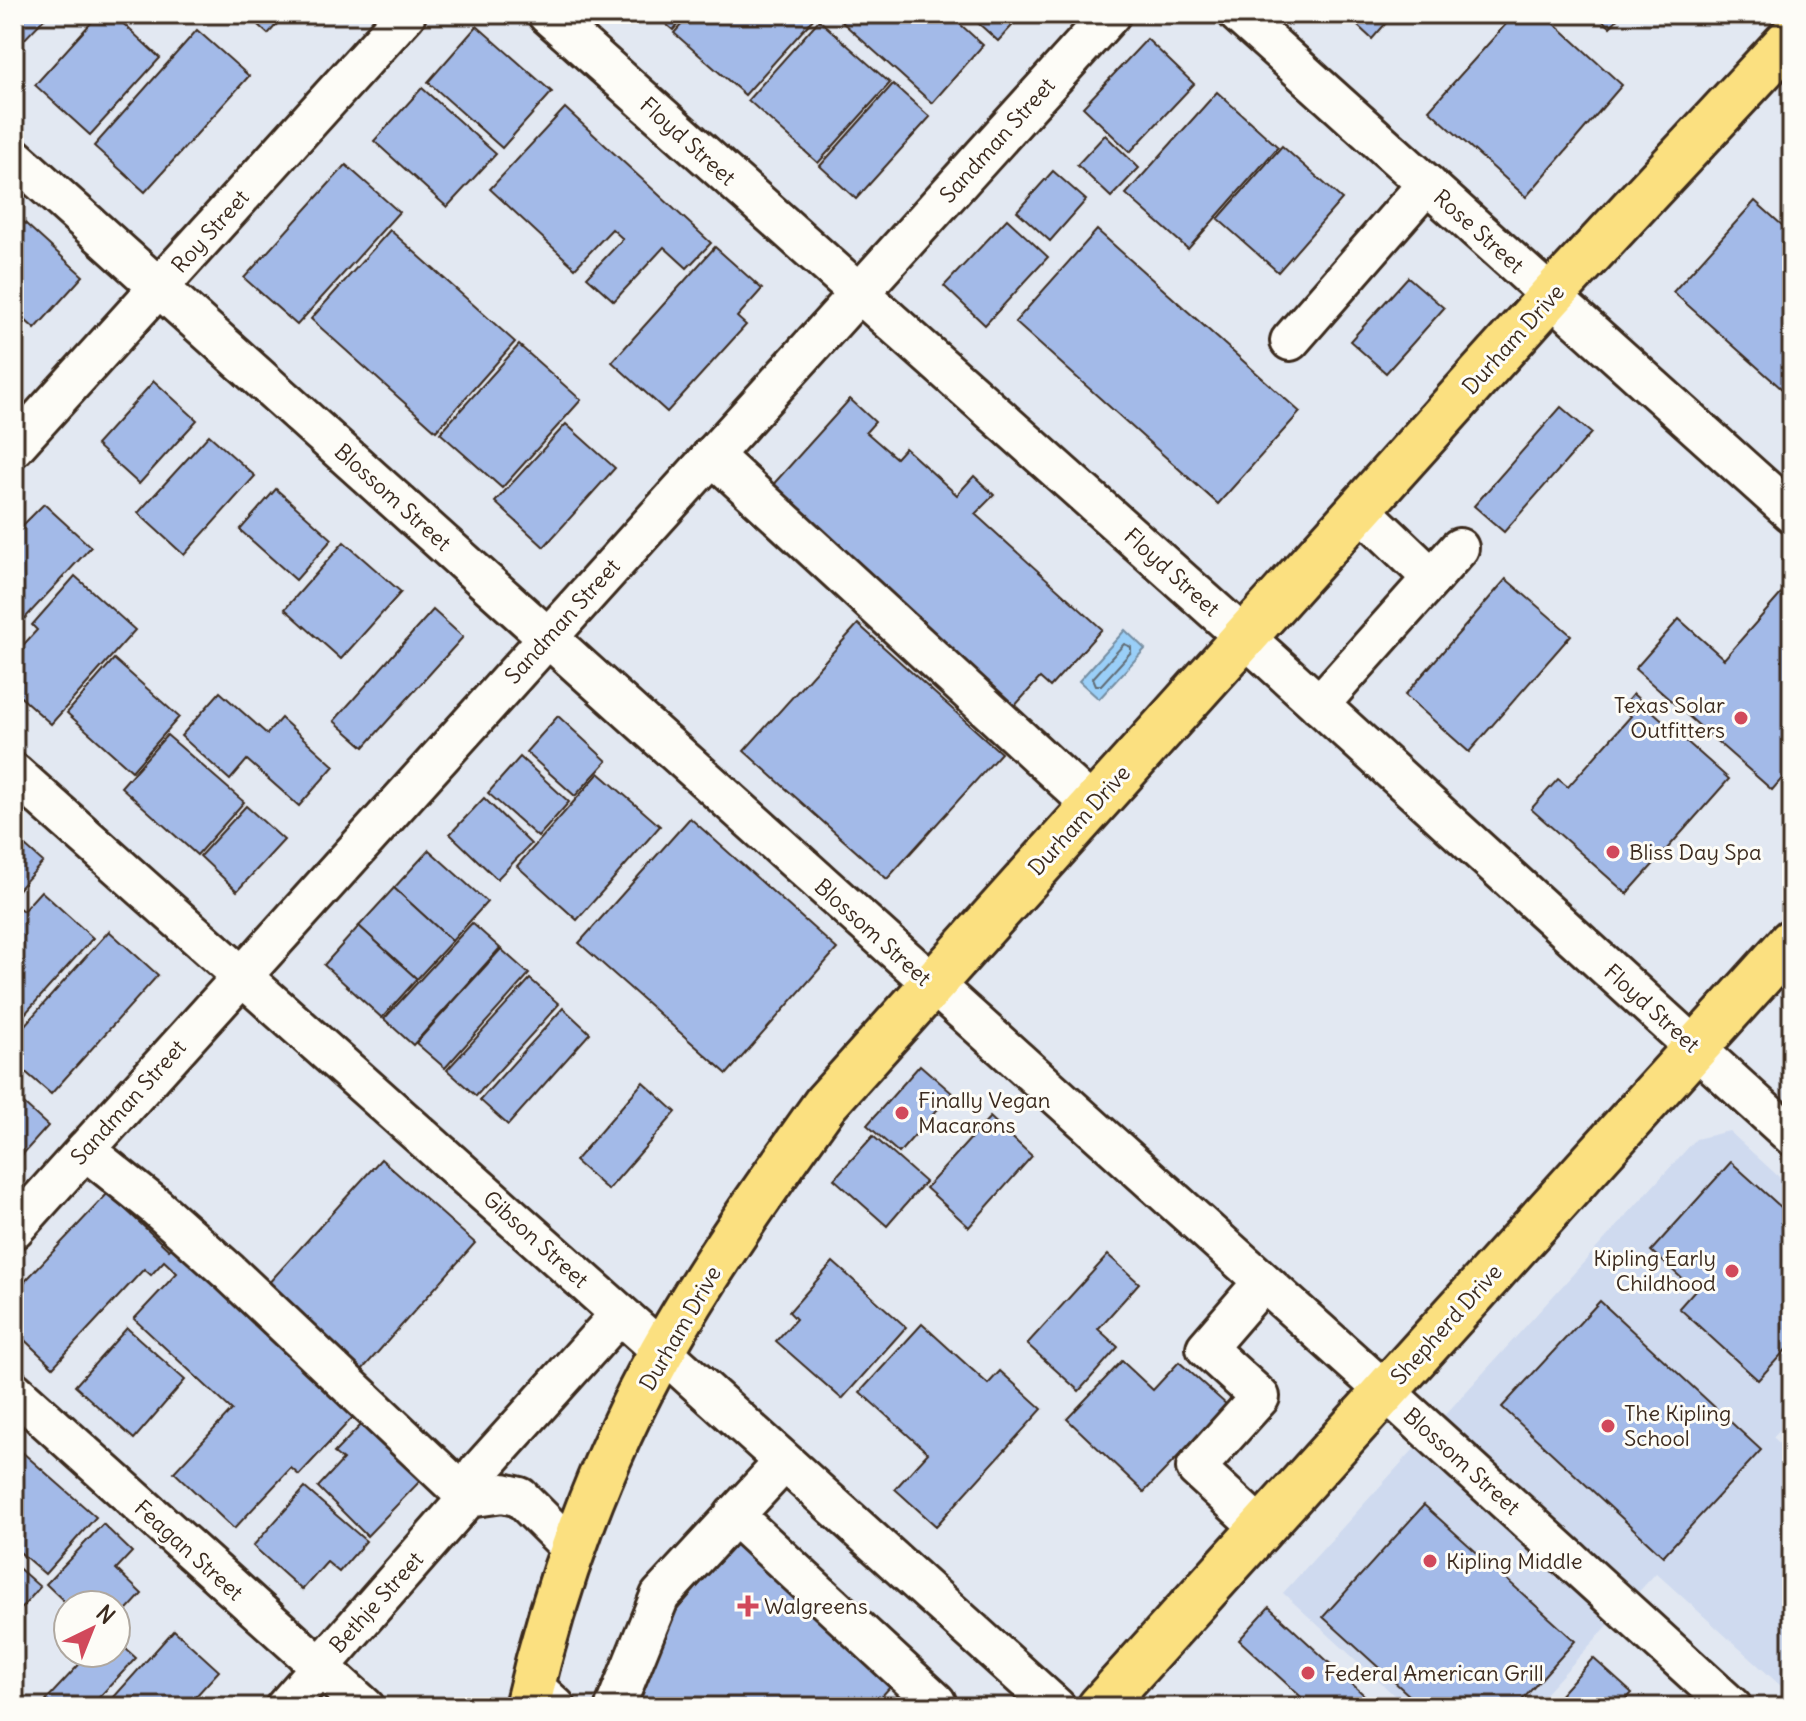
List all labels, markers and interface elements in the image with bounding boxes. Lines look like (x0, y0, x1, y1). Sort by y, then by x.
street label: Sandman Street (933, 72, 1061, 208)
street label: Floyd Street (634, 91, 742, 191)
street label: Roy Street (165, 183, 255, 279)
street label: Rose Street (1428, 183, 1530, 279)
street label: Durham Drive (1456, 278, 1570, 400)
street label: Blossom Street (329, 437, 457, 557)
street label: Floyd Street (1118, 522, 1226, 622)
street label: Sandman Street (498, 553, 626, 689)
place label: Texas Solar Outfitters (1614, 691, 1725, 744)
marker: Texas Solar Outfitters (1732, 709, 1750, 727)
street label: Durham Drive (1022, 759, 1136, 881)
place label: Bliss Day Spa (1629, 838, 1762, 866)
marker: Bliss Day Spa (1604, 843, 1622, 861)
street label: Blossom Street (809, 872, 937, 992)
street label: Floyd Street (1598, 958, 1706, 1058)
street label: Sandman Street (64, 1034, 192, 1170)
place label: Finally Vegan Macarons (918, 1086, 1051, 1139)
marker: Finally Vegan Macarons (893, 1104, 911, 1122)
street label: Gibson Street (478, 1184, 594, 1294)
place label: Kipling Early Childhood (1593, 1244, 1716, 1297)
street label: Shepherd Drive (1384, 1258, 1508, 1390)
street label: Durham Drive (633, 1261, 727, 1395)
marker: Kipling Early Childhood (1723, 1262, 1741, 1280)
place label: The Kipling School (1624, 1399, 1731, 1452)
street label: Blossom Street (1398, 1401, 1526, 1521)
marker: The Kipling School (1599, 1417, 1617, 1435)
street label: Feagan Street (129, 1494, 249, 1606)
street label: Bethje Street (323, 1545, 429, 1659)
place label: Kipling Middle (1446, 1547, 1583, 1575)
marker: Kipling Middle (1421, 1552, 1439, 1570)
north arrow (52, 1589, 132, 1669)
place label: Walgreens (764, 1592, 868, 1620)
marker: Walgreens (739, 1597, 757, 1615)
text: N (91, 1599, 121, 1630)
place label: Federal American Grill (1324, 1659, 1544, 1687)
marker: Federal American Grill (1299, 1664, 1317, 1682)

